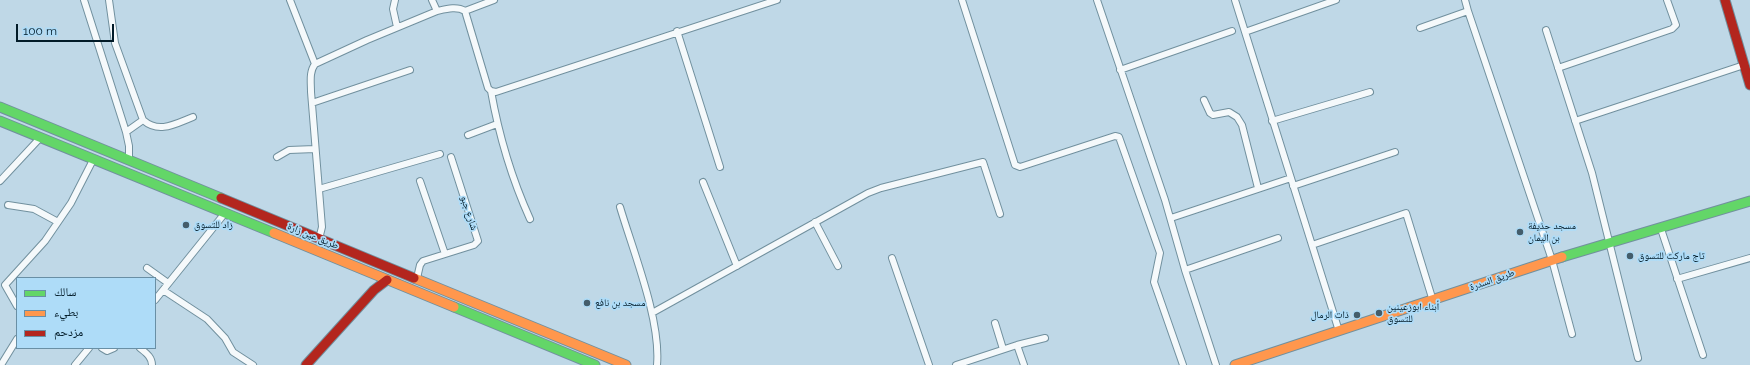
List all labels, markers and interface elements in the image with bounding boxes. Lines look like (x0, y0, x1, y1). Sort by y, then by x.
scale bar (18, 16, 116, 42)
text: 100 m (23, 24, 57, 38)
street label: شارع جبو (458, 194, 480, 232)
place label: زاد للتسوق (194, 219, 233, 231)
marker: زاد للتسوق (181, 220, 191, 230)
street label: طريق عين زارة (286, 220, 340, 252)
place label: مسجد حذيفة بن اليمان (1528, 220, 1576, 244)
marker: مسجد حذيفة بن اليمان (1515, 227, 1525, 237)
place label: تاج ماركت للتسوق (1638, 250, 1705, 262)
marker: تاج ماركت للتسوق (1625, 251, 1635, 261)
street label: طريق السدرة (1468, 267, 1516, 293)
legend (16, 277, 156, 349)
text: سالك (54, 285, 76, 299)
place label: مسجد بن نافع (595, 297, 646, 309)
marker: مسجد بن نافع (582, 298, 592, 308)
place label: أبناء ابوزعينين للتسوق (1387, 301, 1439, 324)
text: بطيء (54, 305, 78, 319)
marker: أبناء ابوزعينين للتسوق (1374, 308, 1384, 318)
place label: ذات الرمال (1311, 309, 1349, 321)
marker: ذات الرمال (1352, 310, 1362, 320)
text: مزدحم (54, 325, 83, 339)

